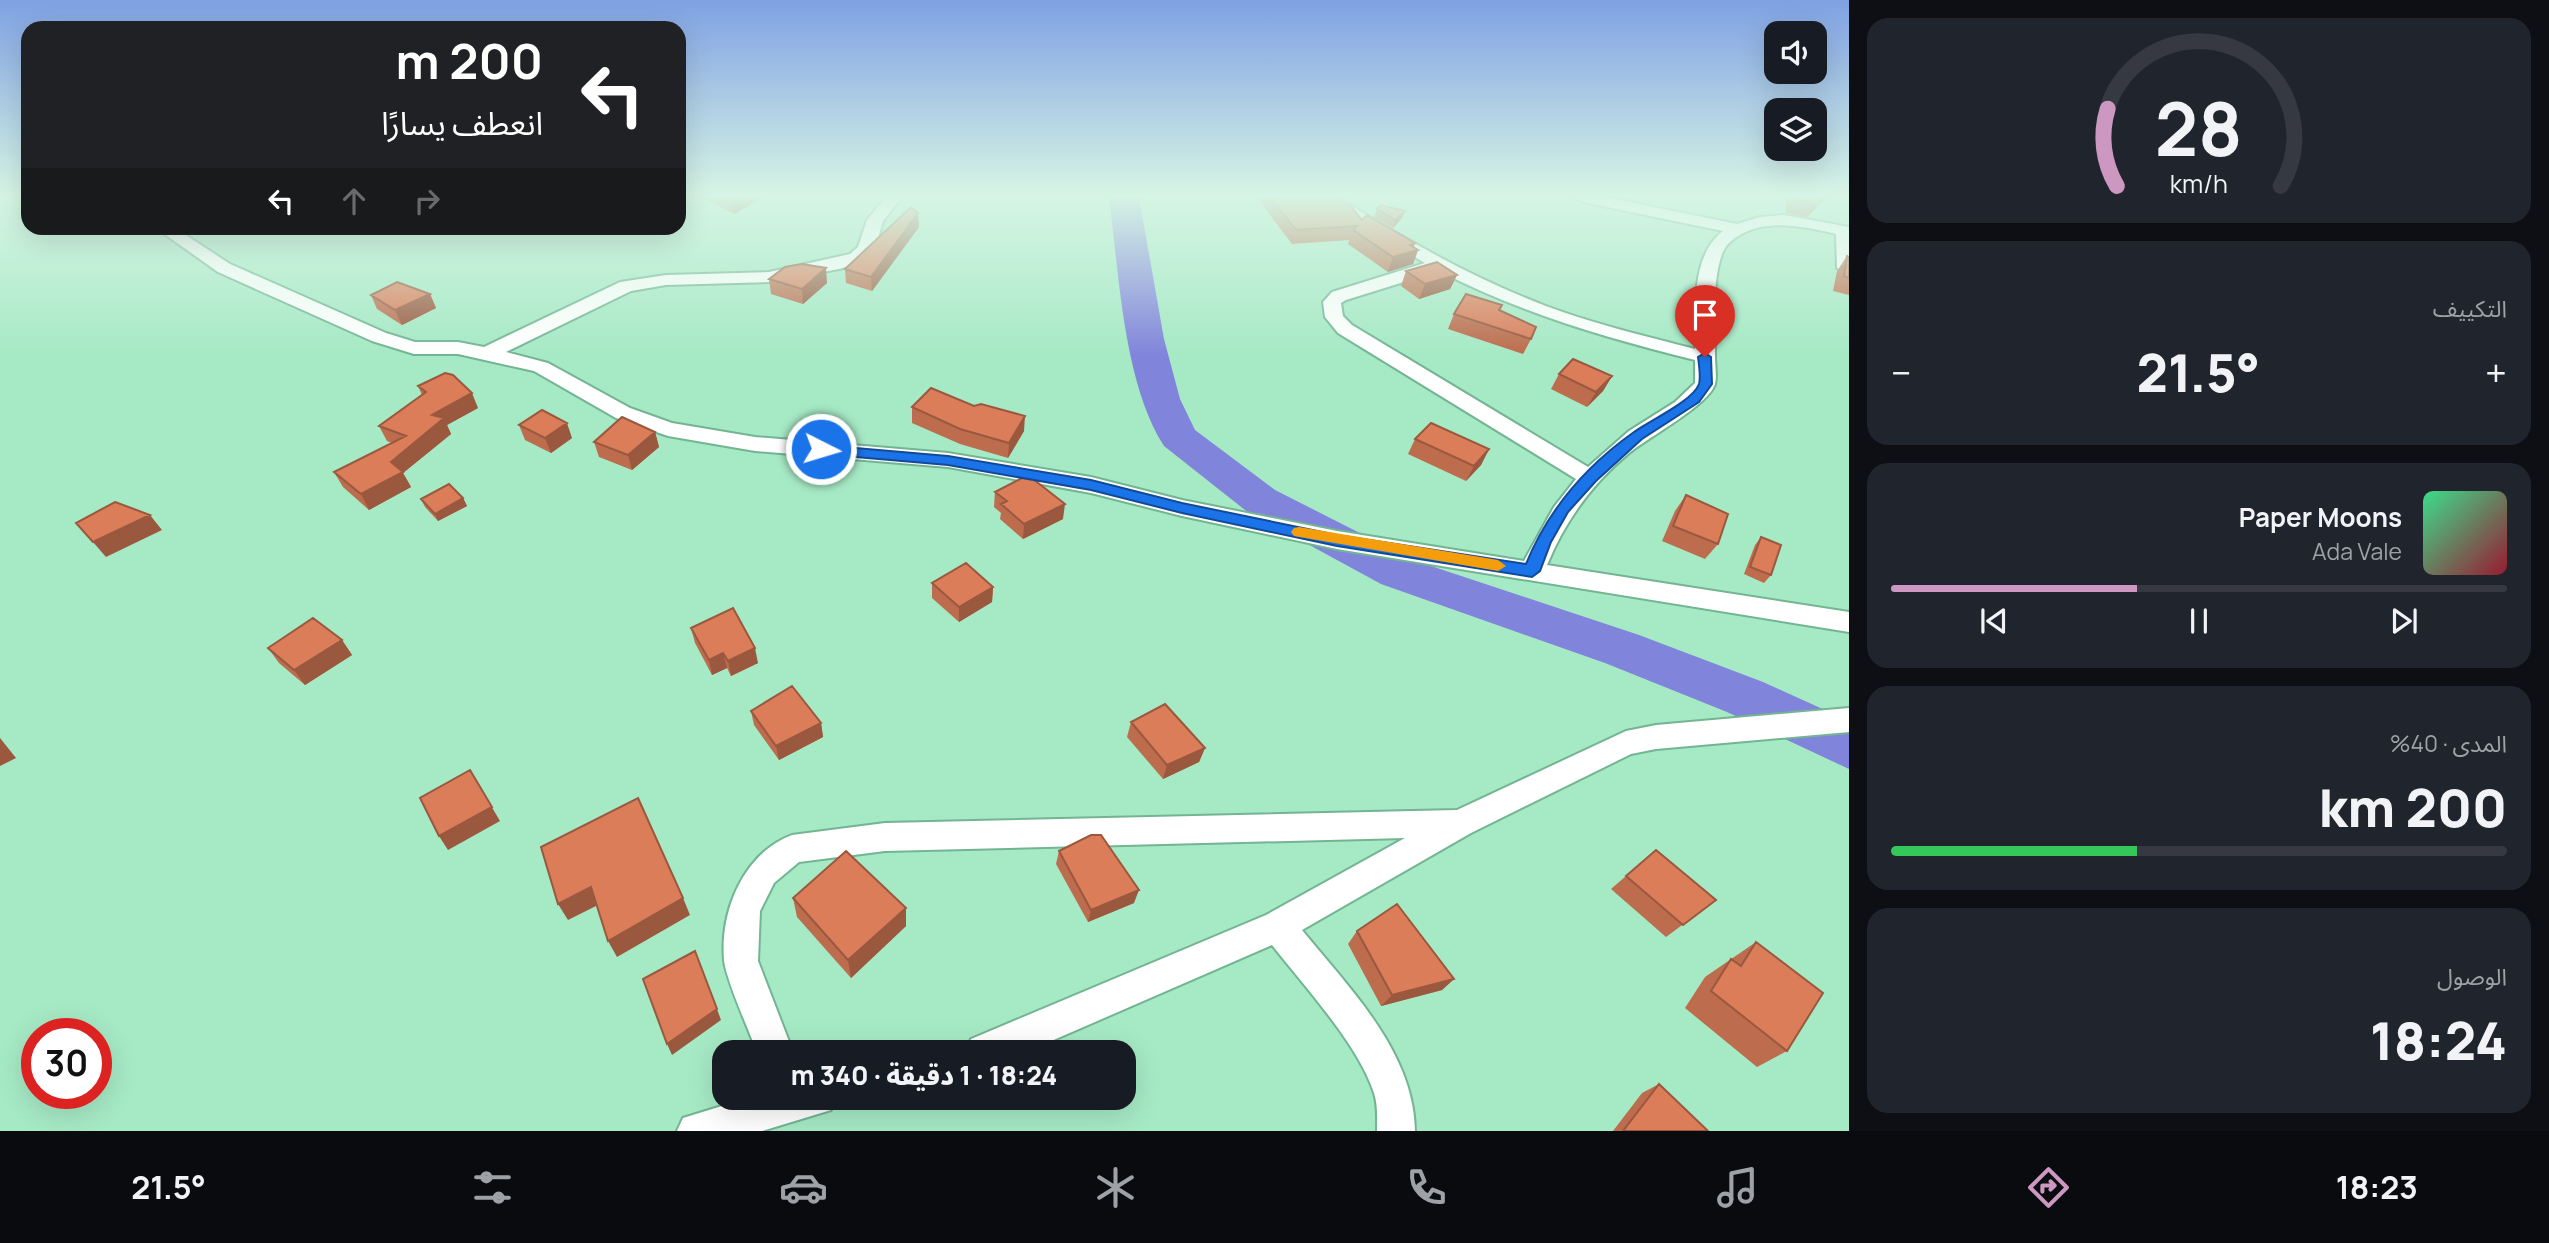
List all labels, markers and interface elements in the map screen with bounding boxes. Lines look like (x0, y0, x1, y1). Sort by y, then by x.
map controls (1764, 21, 1827, 161)
button: sound (1764, 21, 1827, 84)
text: 200 m (395, 27, 543, 94)
icon: left (567, 49, 658, 140)
text: 28 (2155, 79, 2243, 179)
button: layers (1764, 98, 1827, 161)
text: انعطف يسارًا (381, 101, 543, 145)
text: km/h (2170, 166, 2228, 201)
icon: left (262, 182, 300, 220)
icon: ahead (335, 182, 373, 220)
icon: right (408, 182, 446, 220)
pin (1675, 285, 1735, 357)
text: التكييف (2433, 292, 2507, 324)
icon: arrive (1686, 296, 1724, 334)
text: 21.5° (2137, 337, 2260, 408)
text: − (1891, 346, 1912, 398)
text: + (2485, 346, 2507, 398)
position arrow (784, 412, 858, 486)
text: Paper Moons (2239, 499, 2402, 535)
text: Ada Vale (2312, 535, 2402, 567)
icon: previous (1975, 602, 2013, 640)
icon: pause (2180, 602, 2218, 640)
icon: next (2385, 602, 2423, 640)
text: المدى · 40% (2390, 727, 2507, 759)
text: 200 km (2319, 772, 2507, 843)
text: الوصول (2437, 960, 2507, 992)
text: 18:24 (2370, 1005, 2507, 1076)
speed limit sign: 30 (21, 1018, 112, 1109)
text: 18:24 · 1 دقيقة · 340 m (791, 1057, 1057, 1093)
icon: filters (468, 1163, 517, 1212)
icon: car (779, 1163, 828, 1212)
icon: climate (1091, 1163, 1140, 1212)
icon: phone (1402, 1163, 1451, 1212)
icon: music (1713, 1163, 1762, 1212)
icon: directions (2024, 1163, 2073, 1212)
text: 21.5° (131, 1165, 206, 1209)
text: 18:23 (2336, 1165, 2418, 1209)

